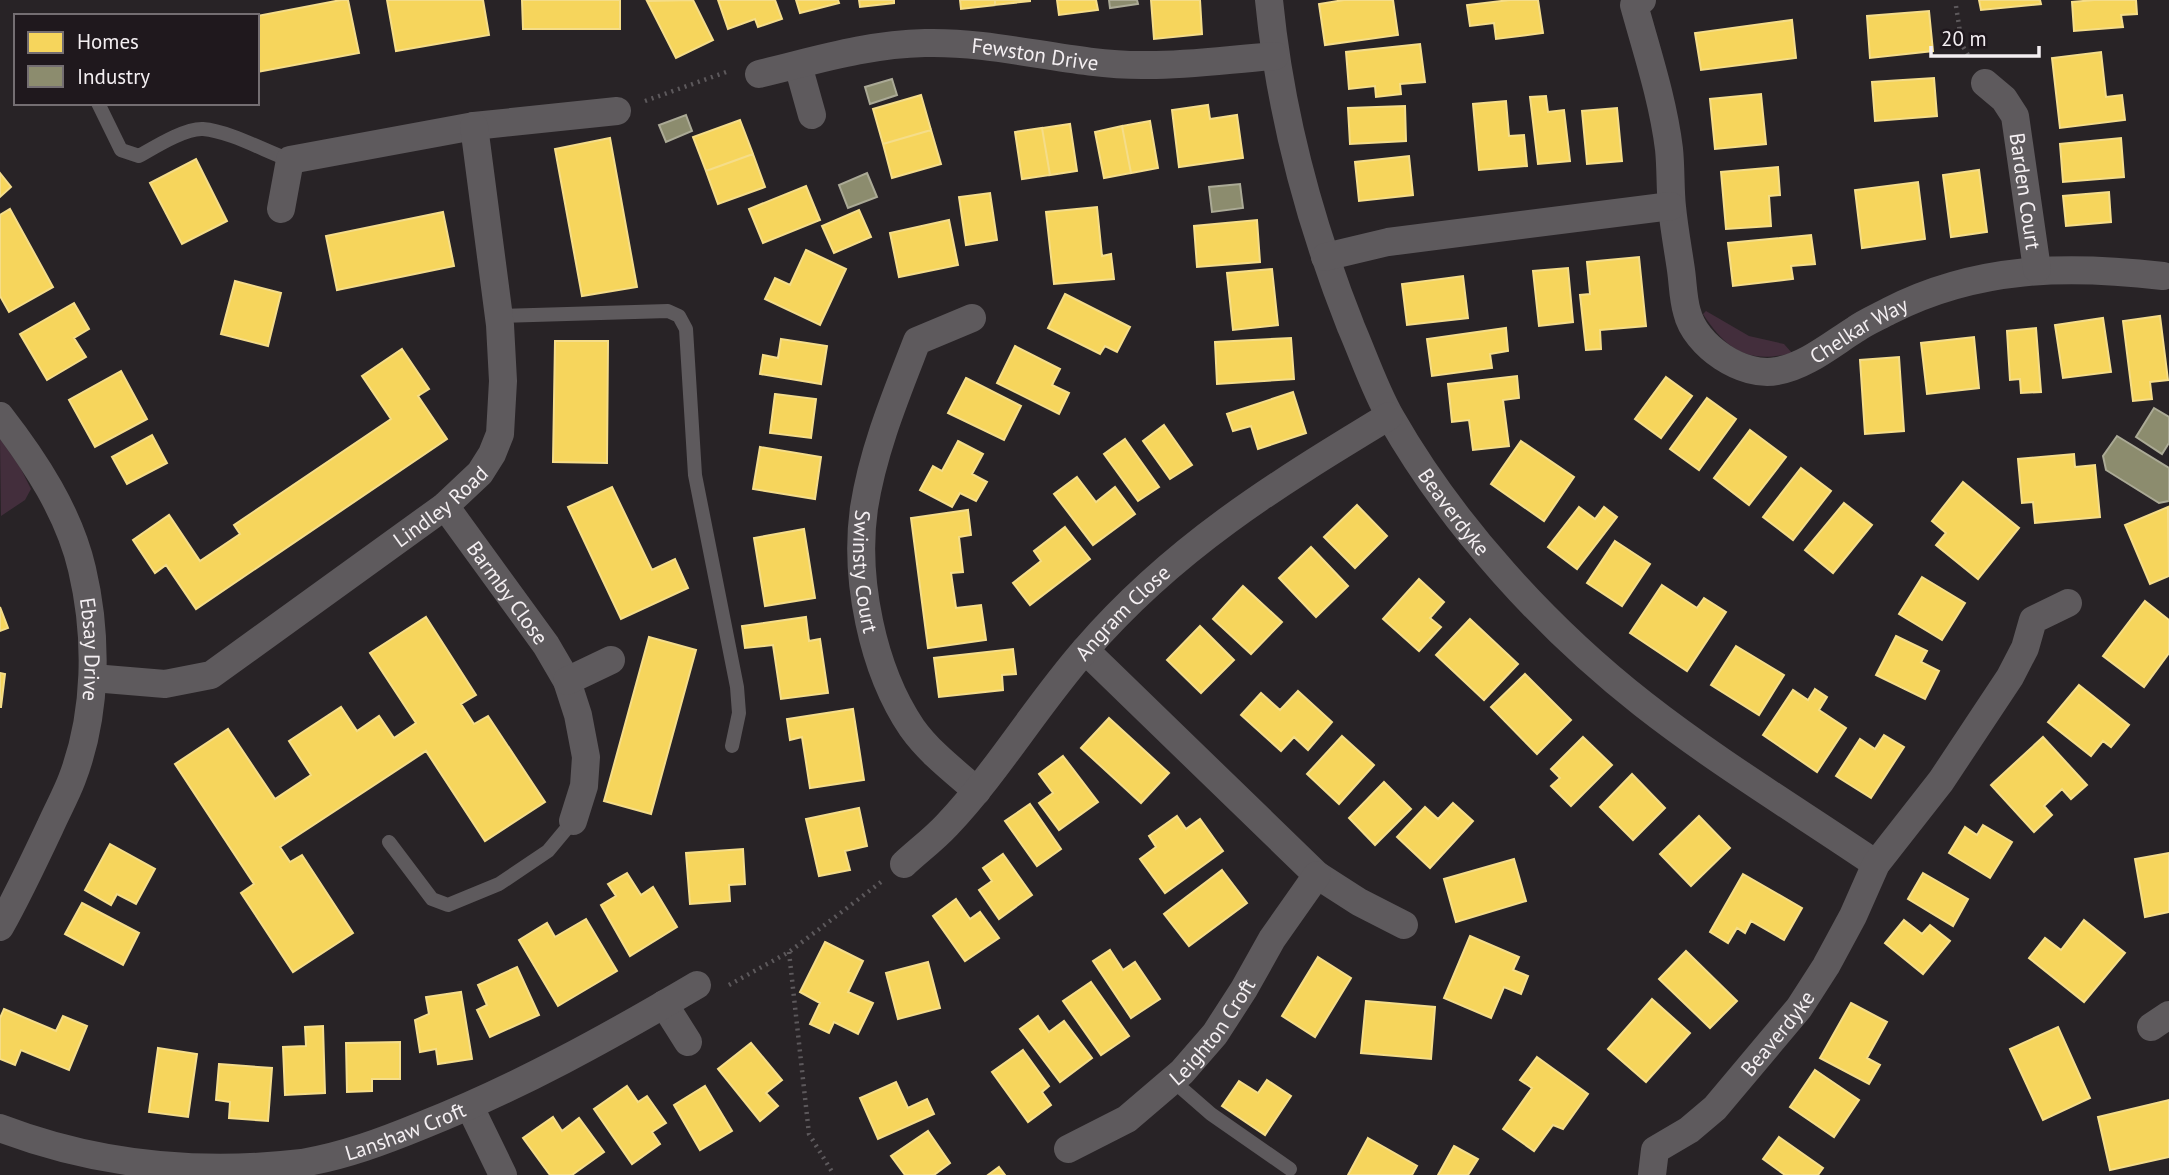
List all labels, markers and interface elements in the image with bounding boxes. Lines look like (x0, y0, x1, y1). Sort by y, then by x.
legend (14, 14, 259, 105)
scale bar (1931, 14, 2039, 58)
text: 20 m (1941, 25, 1987, 52)
text: Homes (77, 28, 139, 55)
street label: Fewston Drive (970, 31, 1100, 76)
text: Industry (77, 63, 150, 90)
street label: Barden Court (2004, 131, 2048, 251)
street label: Chelkar Way (1804, 290, 1912, 370)
street label: Lindley Road (388, 459, 493, 553)
street label: Beaverdyke (1413, 463, 1496, 561)
street label: Swinsty Court (848, 509, 885, 636)
street label: Barmby Close (461, 535, 555, 650)
street label: Angram Close (1069, 559, 1175, 666)
street label: Ebsay Drive (74, 596, 106, 702)
street label: Leighton Croft (1163, 973, 1261, 1091)
street label: Beaverdyke (1734, 986, 1820, 1081)
street label: Lanshaw Croft (342, 1096, 469, 1166)

